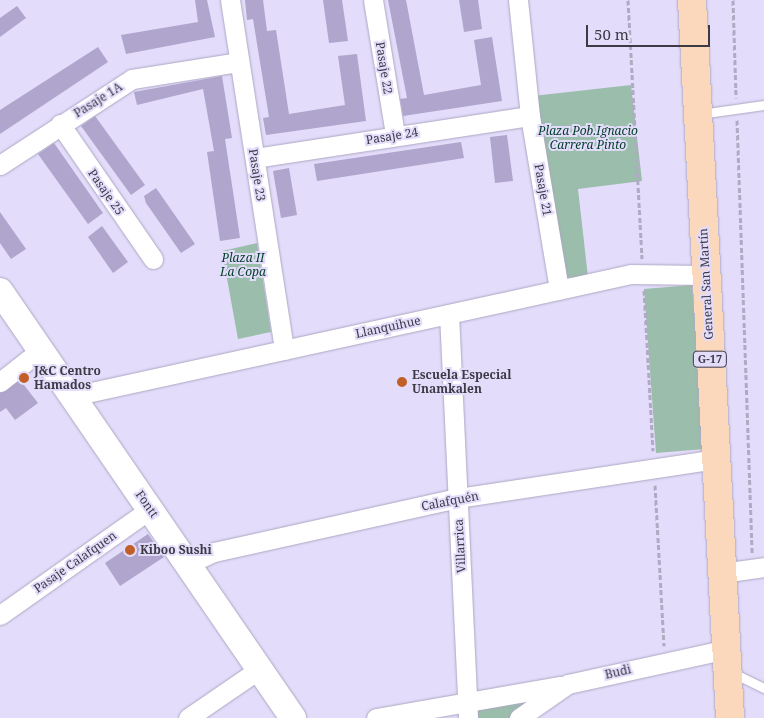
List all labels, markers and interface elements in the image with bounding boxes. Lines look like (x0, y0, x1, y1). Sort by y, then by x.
scale bar (589, 15, 713, 47)
text: 50 m (594, 24, 629, 44)
street label: Pasaje 22 (373, 41, 395, 95)
street label: Pasaje 1A (71, 79, 125, 121)
park label: Plaza Pob.Ignacio Carrera Pinto (538, 124, 638, 152)
street label: Pasaje 24 (365, 125, 419, 147)
street label: Pasaje 23 (246, 148, 268, 202)
street label: Pasaje 21 (531, 163, 555, 217)
street label: Pasaje 25 (85, 166, 127, 218)
street label: General San Martín (696, 228, 716, 340)
park label: Plaza II La Copa (220, 251, 266, 279)
street label: Llanquihue (354, 313, 422, 341)
road number: G-17 (692, 350, 728, 368)
place label: J&C Centro Hamados (34, 364, 101, 392)
place label: Escuela Especial Unamkalen (412, 368, 512, 396)
marker: J&C Centro Hamados (18, 372, 30, 384)
marker: Escuela Especial Unamkalen (396, 376, 408, 388)
street label: Fontt (133, 488, 161, 520)
street label: Calafquén (420, 488, 480, 514)
street label: Villarrica (451, 519, 469, 573)
street label: Pasaje Calafquen (31, 528, 119, 596)
place label: Kiboo Sushi (140, 543, 212, 557)
marker: Kiboo Sushi (124, 544, 136, 556)
street label: Budi (603, 662, 633, 682)

